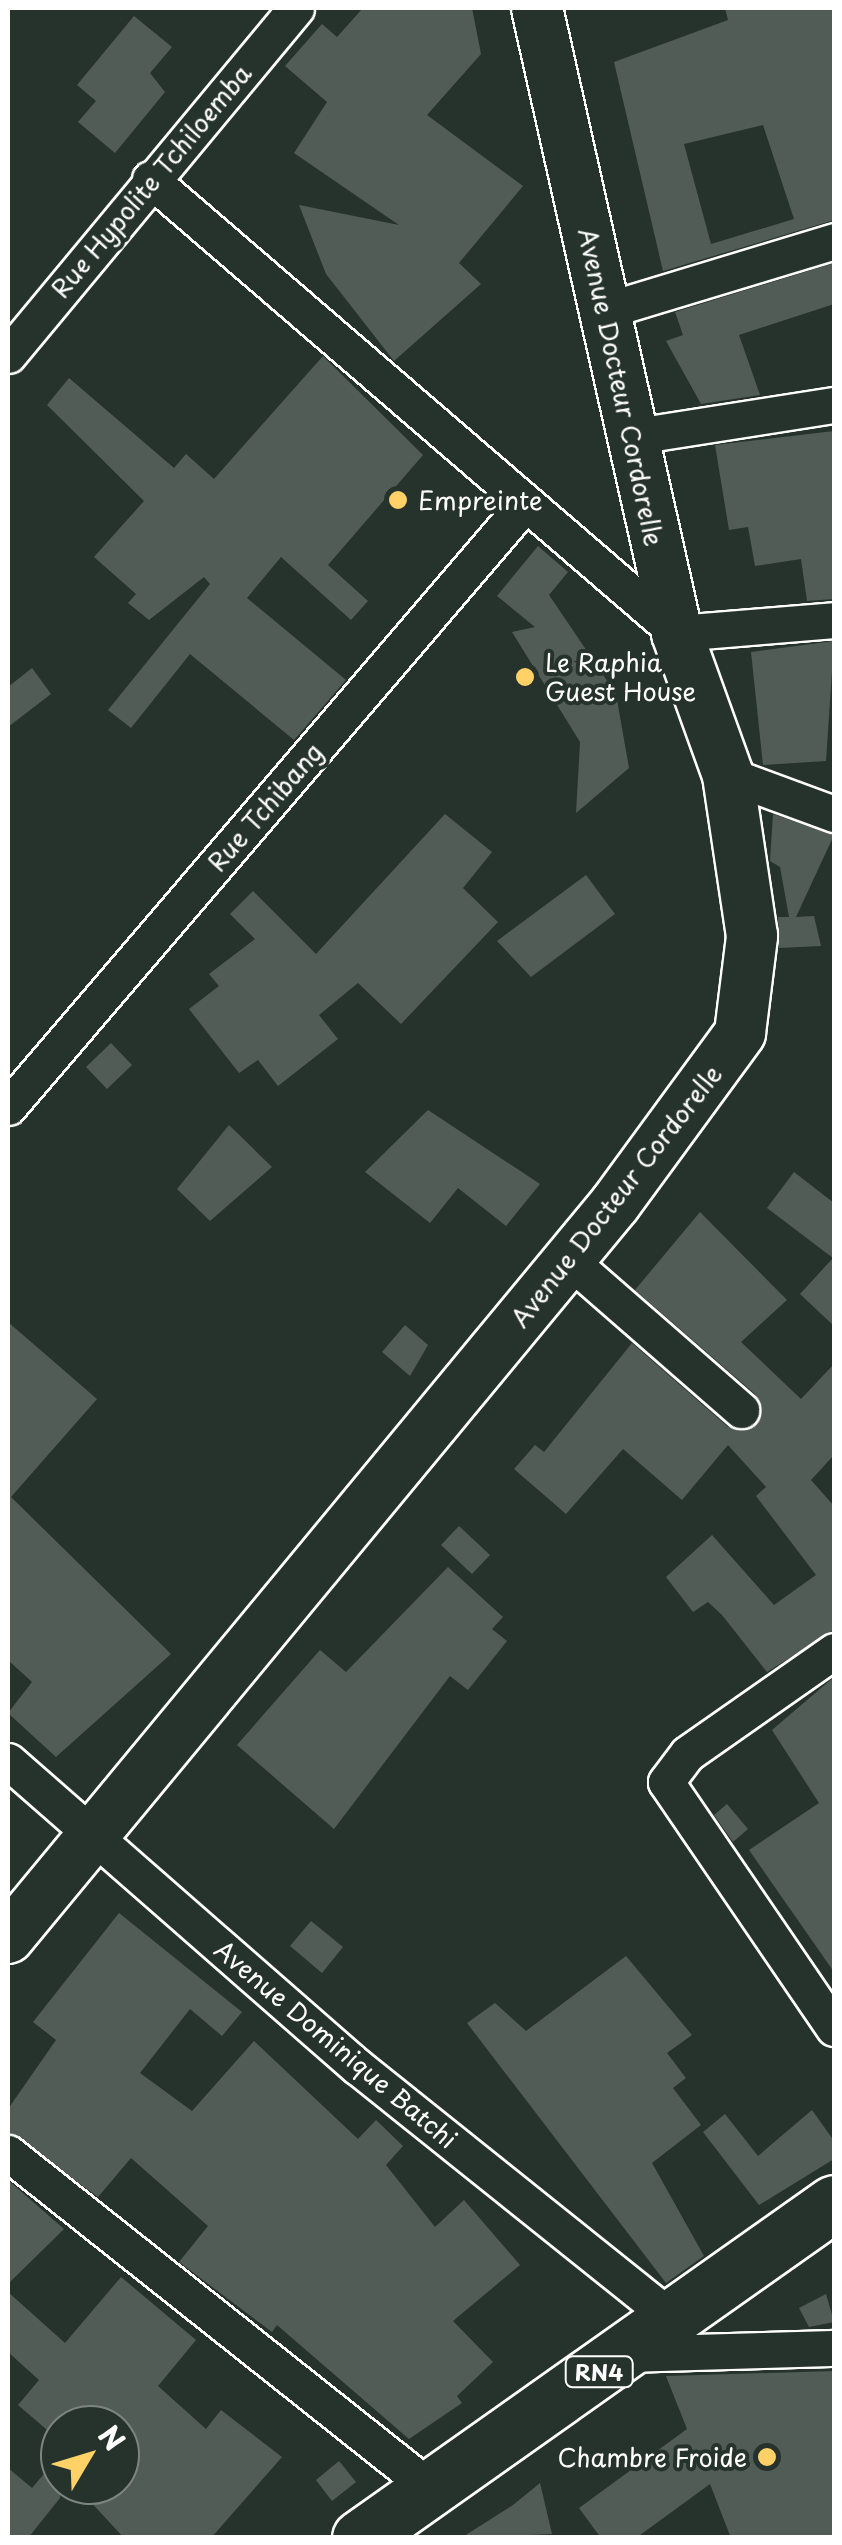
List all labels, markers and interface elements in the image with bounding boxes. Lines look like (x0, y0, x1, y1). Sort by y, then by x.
street label: Rue Hypolite Tchiloemba (45, 58, 257, 304)
street label: Avenue Docteur Cordorelle (573, 226, 669, 548)
place label: Empreinte (418, 485, 543, 515)
marker: Empreinte (387, 489, 409, 511)
place label: Le Raphia Guest House (545, 648, 696, 707)
marker: Le Raphia Guest House (514, 666, 536, 688)
street label: Rue Tchibang (201, 737, 329, 877)
street label: Avenue Docteur Cordorelle (505, 1060, 727, 1332)
street label: Avenue Dominique Batchi (210, 1935, 462, 2153)
road number: RN4 (564, 2355, 634, 2389)
north arrow (40, 2405, 140, 2505)
text: N (89, 2415, 136, 2459)
place label: Chambre Froide (555, 2442, 747, 2472)
marker: Chambre Froide (756, 2446, 778, 2468)

